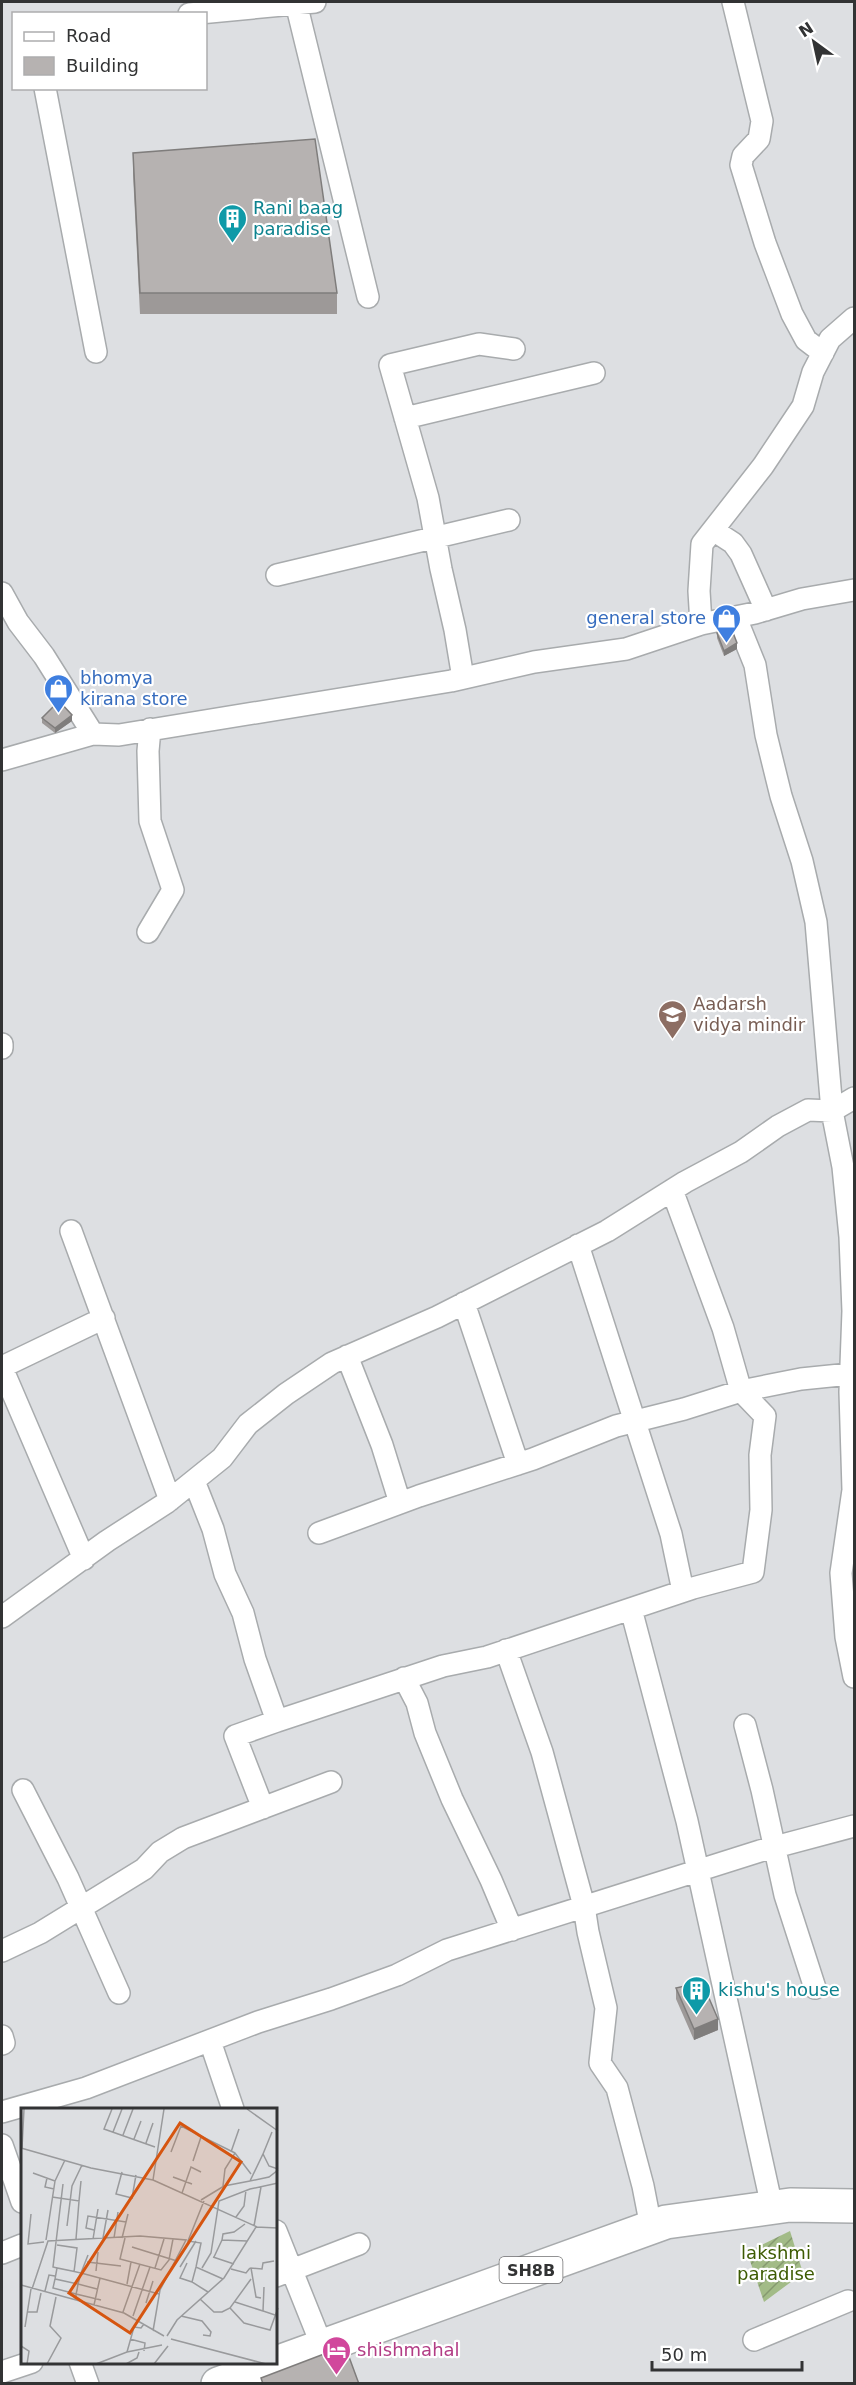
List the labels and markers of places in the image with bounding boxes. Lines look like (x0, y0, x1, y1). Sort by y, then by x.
place label: Rani baag paradise (253, 197, 343, 239)
building icon: Rani baag paradise (216, 202, 248, 244)
shop icon: general store (711, 602, 743, 644)
place label: general store (586, 607, 706, 628)
place label: bhomya kirana store (80, 667, 188, 709)
shop icon: bhomya kirana store (43, 672, 75, 714)
place label: Aadarsh vidya mindir (693, 993, 806, 1035)
school or university icon: Aadarsh vidya mindir (656, 998, 688, 1040)
building icon: kishu's house (681, 1974, 713, 2016)
place label: kishu's house (718, 1979, 840, 2000)
hotel icon: shishmahal (320, 2334, 352, 2376)
place label: shishmahal (357, 2339, 460, 2360)

